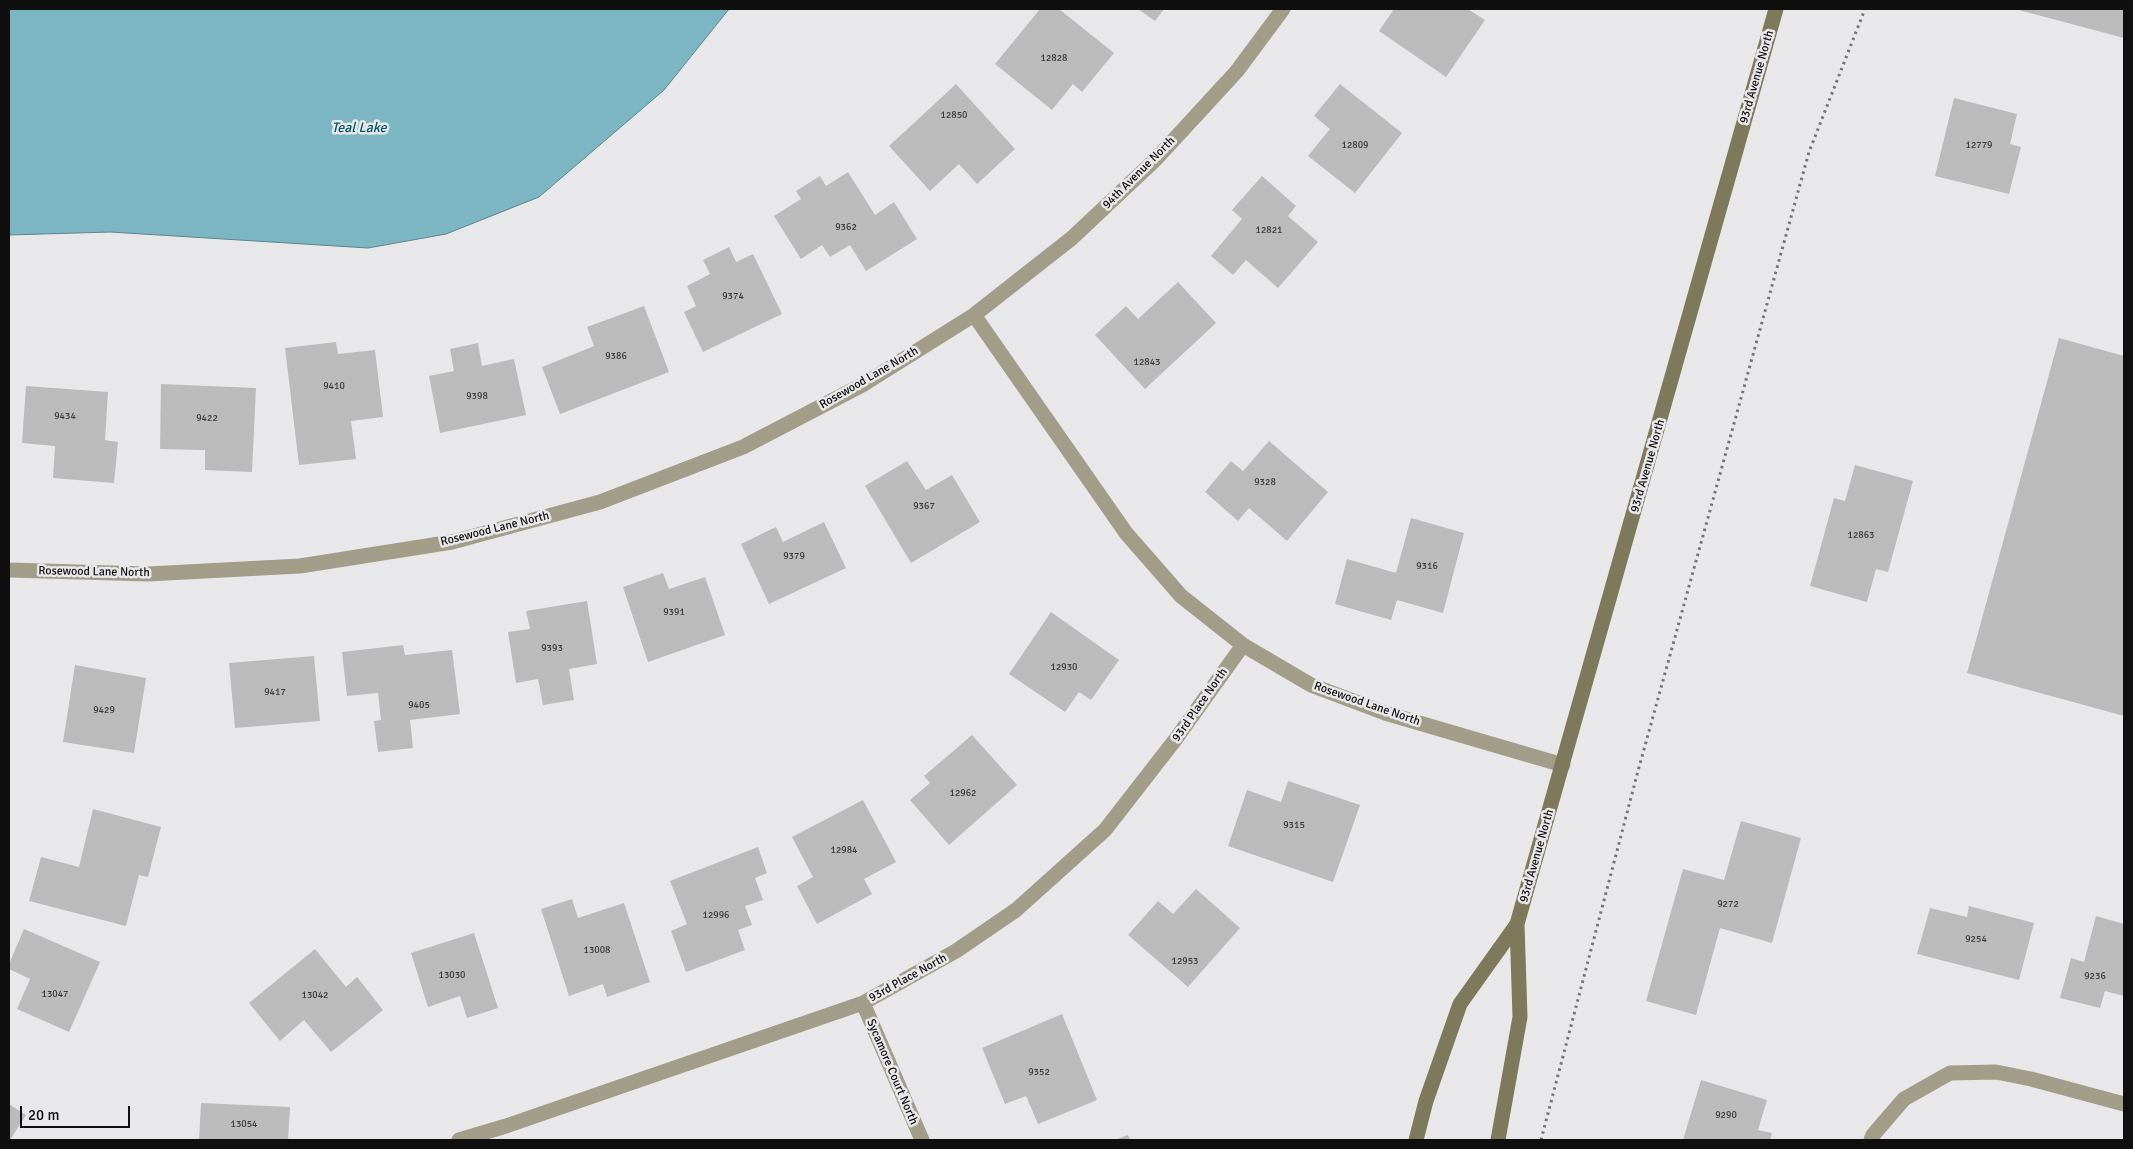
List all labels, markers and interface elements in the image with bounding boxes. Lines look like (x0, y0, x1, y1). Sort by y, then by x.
street label: 93rd Avenue North (1737, 29, 1777, 125)
house number: 12828 (1041, 52, 1067, 64)
house number: 12850 (941, 109, 967, 121)
water label: Teal Lake (331, 120, 387, 136)
street label: 94th Avenue North (1100, 134, 1178, 212)
house number: 12809 (1342, 139, 1368, 151)
house number: 12779 (1966, 139, 1992, 151)
house number: 9362 (835, 221, 857, 233)
house number: 12821 (1256, 224, 1282, 236)
house number: 9374 (722, 290, 744, 302)
street label: Rosewood Lane North (817, 344, 921, 412)
house number: 9386 (605, 350, 627, 362)
house number: 12843 (1134, 356, 1160, 368)
house number: 9410 (323, 380, 345, 392)
house number: 9398 (466, 390, 488, 402)
house number: 9434 (54, 410, 76, 422)
house number: 9422 (196, 412, 218, 424)
street label: 93rd Avenue North (1628, 418, 1668, 514)
house number: 9328 (1254, 476, 1276, 488)
house number: 9367 (913, 500, 935, 512)
street label: Rosewood Lane North (439, 509, 551, 549)
house number: 12863 (1848, 529, 1874, 541)
house number: 9379 (783, 550, 805, 562)
house number: 9316 (1416, 560, 1438, 572)
street label: Rosewood Lane North (38, 564, 150, 580)
house number: 9391 (663, 606, 685, 618)
house number: 9393 (541, 642, 563, 654)
house number: 12930 (1051, 661, 1077, 673)
street label: 93rd Place North (1169, 665, 1231, 745)
street label: Rosewood Lane North (1312, 679, 1422, 729)
house number: 9417 (264, 686, 286, 698)
house number: 9405 (408, 699, 430, 711)
house number: 9429 (93, 704, 115, 716)
house number: 12962 (950, 787, 976, 799)
street label: 93rd Avenue North (1517, 808, 1557, 904)
house number: 9315 (1283, 819, 1305, 831)
house number: 12984 (831, 844, 857, 856)
house number: 9272 (1717, 898, 1739, 910)
house number: 12996 (703, 909, 729, 921)
house number: 9254 (1965, 933, 1987, 945)
house number: 13008 (584, 944, 610, 956)
street label: 93rd Place North (867, 951, 949, 1005)
house number: 12953 (1172, 955, 1198, 967)
house number: 13030 (439, 969, 465, 981)
house number: 9236 (2084, 970, 2106, 982)
house number: 13047 (42, 988, 68, 1000)
house number: 13042 (302, 989, 328, 1001)
street label: Sycamore Court North (863, 1017, 921, 1127)
house number: 9352 (1028, 1066, 1050, 1078)
scale bar (22, 1096, 132, 1128)
text: 20 m (28, 1106, 59, 1124)
house number: 9290 (1715, 1109, 1737, 1121)
house number: 13054 (231, 1118, 257, 1130)

